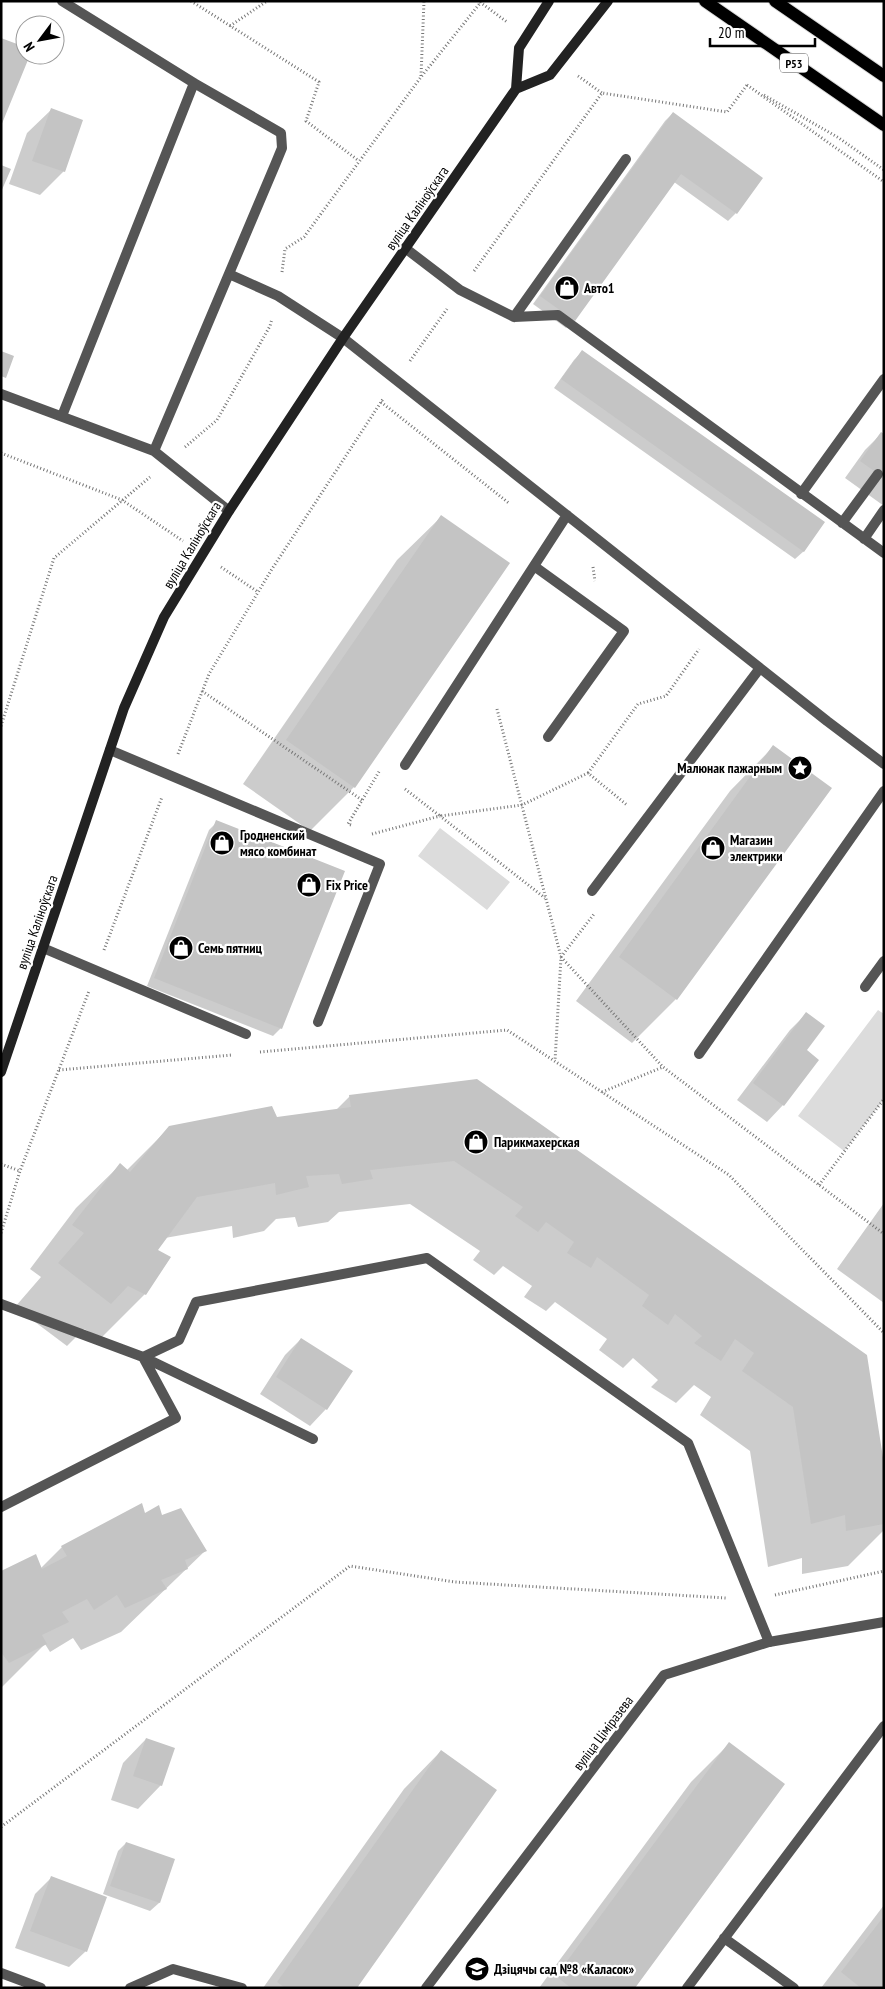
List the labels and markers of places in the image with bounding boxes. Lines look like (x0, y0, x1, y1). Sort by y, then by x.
shop icon: Авто1 (554, 275, 580, 301)
place label: Авто1 (583, 279, 615, 297)
place icon: Малюнак пажарным (787, 755, 813, 781)
place label: Малюнак пажарным (677, 759, 782, 777)
place label: Гродненский мясо комбинат (240, 826, 317, 860)
shop icon: Гродненский мясо комбинат (209, 830, 235, 856)
place label: Магазин электрики (730, 831, 782, 865)
shop icon: Магазин электрики (700, 835, 726, 861)
shop icon: Fix Price (296, 872, 322, 898)
place label: Fix Price (326, 876, 368, 894)
shop icon: Семь пятниц (168, 935, 194, 961)
place label: Семь пятниц (198, 939, 262, 957)
shop icon: Парикмахерская (463, 1129, 489, 1155)
place label: Парикмахерская (494, 1133, 580, 1151)
school or university icon: Дзіцячы сад №8 «Каласок» (464, 1956, 490, 1982)
place label: Дзіцячы сад №8 «Каласок» (494, 1960, 635, 1978)

